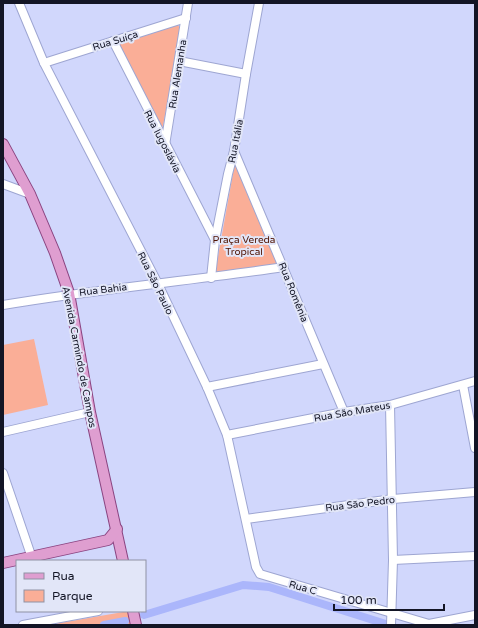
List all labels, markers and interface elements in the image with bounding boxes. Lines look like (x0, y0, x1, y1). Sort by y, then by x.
street label: Rua Suíça (91, 28, 140, 54)
street label: Rua Alemanha (167, 39, 189, 109)
street label: Rua Iugoslávia (141, 108, 183, 175)
street label: Rua Itália (226, 118, 246, 164)
park label: Praça Vereda Tropical (213, 234, 275, 258)
street label: Rua São Paulo (135, 250, 176, 317)
street label: Rua Romênia (276, 261, 311, 324)
street label: Rua Bahia (78, 281, 128, 299)
street label: Avenida Carmindo de Campos (59, 285, 99, 429)
street label: Rua São Mateus (313, 399, 391, 425)
street label: Rua São Pedro (325, 494, 396, 514)
legend (16, 560, 146, 612)
text: Rua (52, 569, 75, 583)
street label: Rua C (287, 578, 318, 598)
scale bar (334, 586, 444, 612)
text: Parque (52, 589, 93, 603)
text: 100 m (340, 593, 377, 607)

